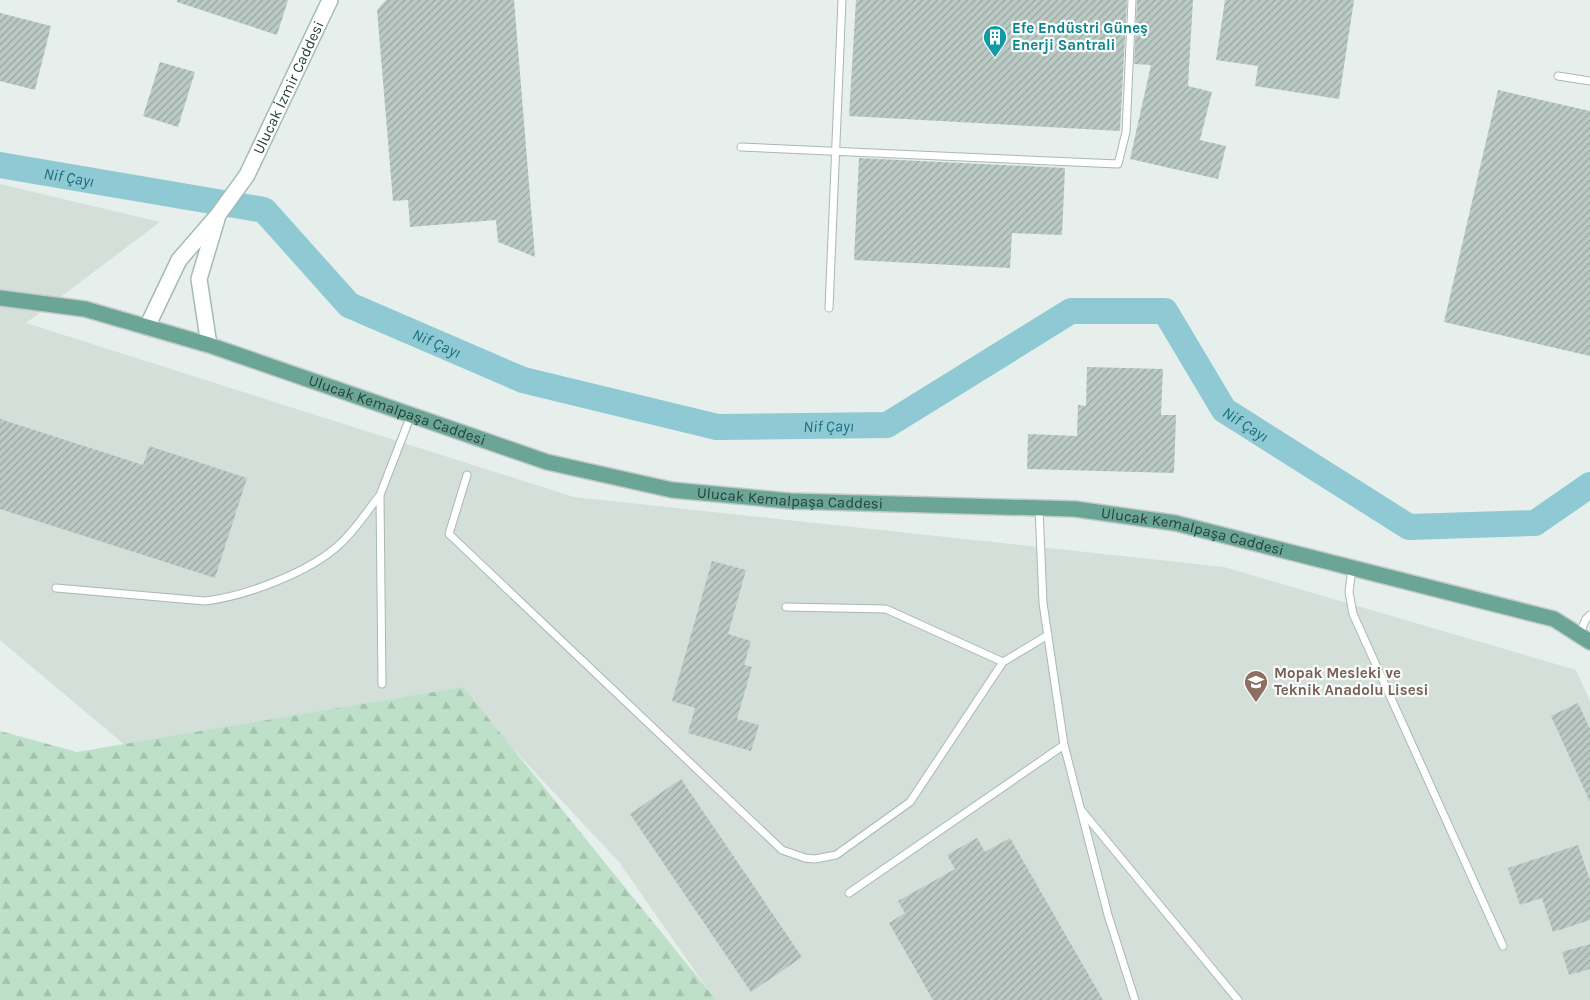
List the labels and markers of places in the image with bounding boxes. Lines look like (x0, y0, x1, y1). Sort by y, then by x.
place label: Efe Endüstri Güneş Enerji Santrali (1012, 19, 1148, 54)
building icon: Efe Endüstri Güneş Enerji Santrali (982, 24, 1008, 58)
place label: Mopak Mesleki ve Teknik Anadolu Lisesi (1274, 664, 1428, 699)
school or university icon: Mopak Mesleki ve Teknik Anadolu Lisesi (1243, 669, 1269, 703)

